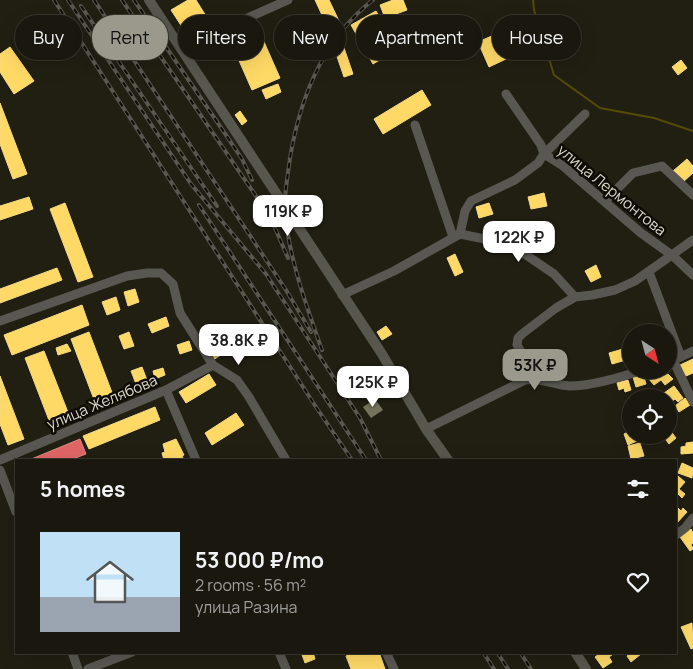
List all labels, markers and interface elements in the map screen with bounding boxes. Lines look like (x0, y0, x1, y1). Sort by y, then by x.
chip: Buy (15, 15, 82, 60)
chip: Rent (92, 15, 168, 60)
chip: Filters (178, 15, 264, 60)
chip: New (274, 15, 346, 60)
chip: Apartment (356, 15, 482, 60)
chip: House (492, 15, 581, 60)
street label: улица Лермонтова (553, 140, 671, 240)
pin: 119K ₽ (247, 194, 329, 237)
text: 119K ₽ (264, 200, 312, 222)
pin: 122K ₽ (478, 220, 560, 263)
text: 122K ₽ (494, 226, 544, 248)
pin: 38.8K ₽ (193, 324, 285, 366)
north arrow (622, 324, 678, 379)
map controls (622, 324, 677, 444)
text: 38.8K ₽ (210, 329, 268, 351)
pin: 53K ₽ (500, 348, 570, 391)
text: 53K ₽ (514, 354, 556, 376)
pin: 125K ₽ (332, 366, 414, 408)
street label: улица Желябова (44, 369, 160, 435)
text: 125K ₽ (348, 371, 398, 393)
button: locate (622, 389, 677, 444)
text: 5 homes (40, 475, 125, 503)
icon: filters (624, 475, 652, 503)
text: 53 000 ₽/mo (195, 546, 324, 574)
icon: home (80, 552, 140, 612)
icon: heart (624, 568, 652, 596)
text: 2 rooms · 56 m² (195, 574, 306, 596)
text: улица Разина (195, 596, 298, 618)

